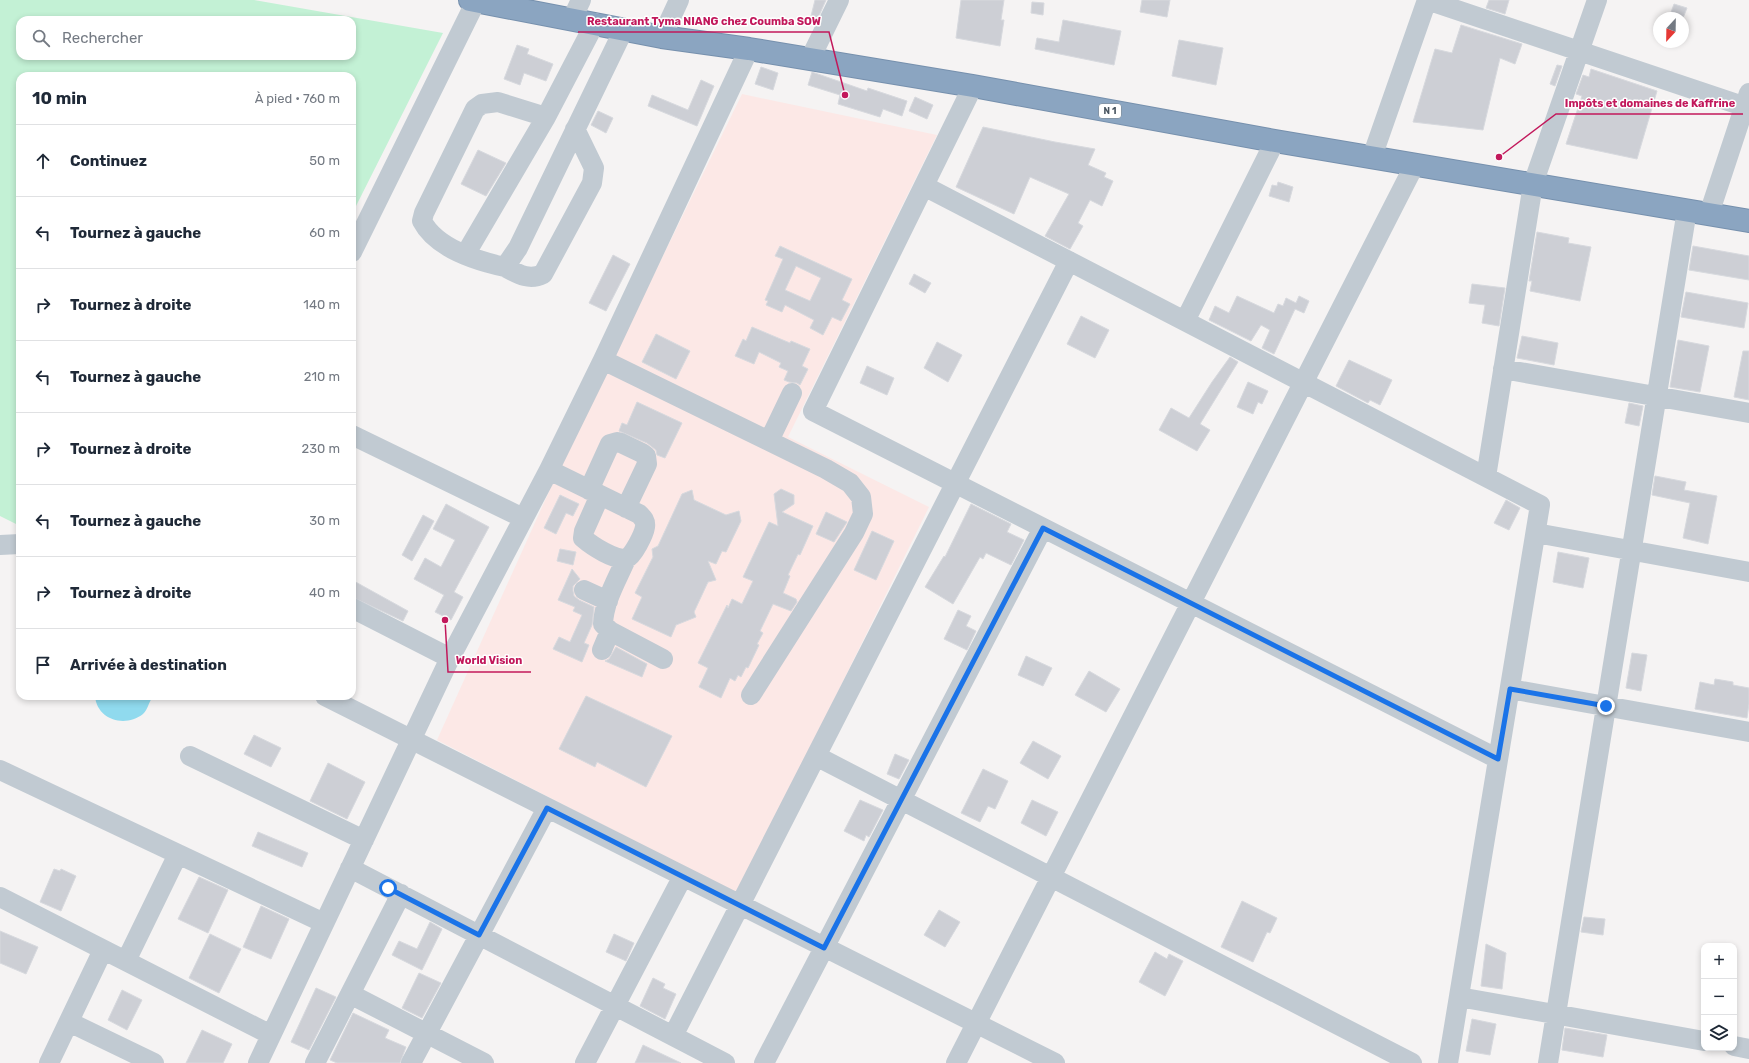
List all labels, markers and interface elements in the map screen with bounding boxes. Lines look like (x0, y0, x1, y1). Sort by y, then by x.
callout: Restaurant Tyma NIANG chez Coumba SOW (578, 9, 829, 32)
north arrow (1653, 12, 1689, 48)
text: Restaurant Tyma NIANG chez Coumba SOW (587, 15, 821, 28)
search box (16, 16, 356, 60)
icon: search (30, 27, 52, 49)
text: Rechercher (62, 29, 143, 47)
text: 10 min (32, 88, 87, 108)
text: À pied · 760 m (255, 91, 340, 106)
callout: Impôts et domaines de Kaffrine (1556, 91, 1743, 114)
text: Impôts et domaines de Kaffrine (1565, 97, 1736, 110)
road number: N 1 (1099, 104, 1121, 118)
icon: ahead (32, 150, 54, 172)
text: Continuez (70, 152, 147, 170)
text: 50 m (309, 153, 340, 168)
icon: left (32, 222, 54, 244)
text: Tournez à gauche (70, 224, 201, 242)
text: 60 m (309, 225, 340, 240)
icon: right (32, 294, 54, 316)
text: Tournez à droite (70, 296, 191, 314)
text: 140 m (303, 297, 340, 312)
icon: left (32, 366, 54, 388)
text: Tournez à gauche (70, 368, 201, 386)
text: 210 m (304, 369, 340, 384)
icon: right (32, 438, 54, 460)
text: Tournez à droite (70, 440, 191, 458)
text: 230 m (302, 441, 340, 456)
icon: left (32, 510, 54, 532)
text: Tournez à gauche (70, 512, 201, 530)
text: 30 m (309, 513, 340, 528)
icon: right (32, 582, 54, 604)
text: Tournez à droite (70, 584, 191, 602)
text: 40 m (309, 585, 340, 600)
callout: World Vision (448, 649, 531, 672)
icon: arrive (32, 654, 54, 676)
text: World Vision (456, 654, 522, 667)
text: Arrivée à destination (70, 656, 227, 674)
route end (1597, 697, 1615, 715)
route start (379, 879, 397, 897)
map controls (1701, 943, 1737, 1051)
button: + (1701, 943, 1737, 979)
button: − (1701, 979, 1737, 1015)
button: layers (1701, 1015, 1737, 1051)

